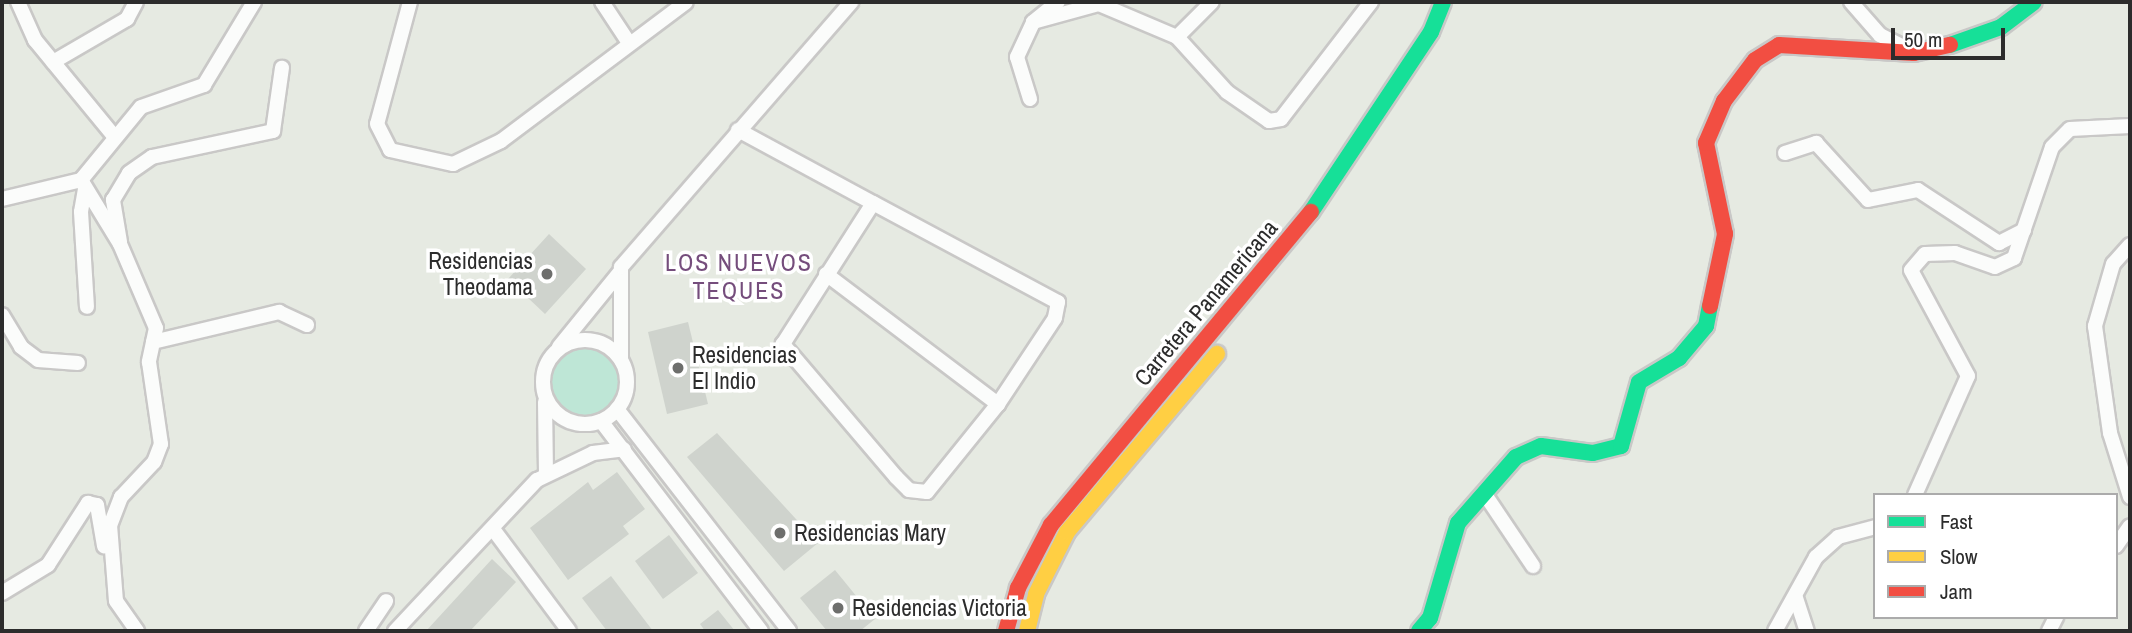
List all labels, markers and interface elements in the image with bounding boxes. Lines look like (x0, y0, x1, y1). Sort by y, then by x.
scale bar (1894, 14, 2008, 58)
text: 50 m (1904, 25, 1942, 54)
street label: Carretera Panamericana (1129, 215, 1283, 391)
place label: Residencias Theodama (428, 247, 533, 301)
district label: LOS NUEVOS TEQUES (666, 249, 812, 305)
marker: Residencias Theodama (539, 266, 555, 282)
place label: Residencias El Indio (692, 341, 797, 395)
marker: Residencias El Indio (670, 360, 686, 376)
legend (1873, 493, 2118, 619)
text: Fast (1940, 507, 1973, 536)
place label: Residencias Mary (794, 519, 946, 547)
marker: Residencias Mary (772, 525, 788, 541)
text: Slow (1940, 542, 1977, 571)
text: Jam (1940, 577, 1973, 606)
place label: Residencias Victoria (852, 594, 1027, 622)
marker: Residencias Victoria (830, 600, 846, 616)

